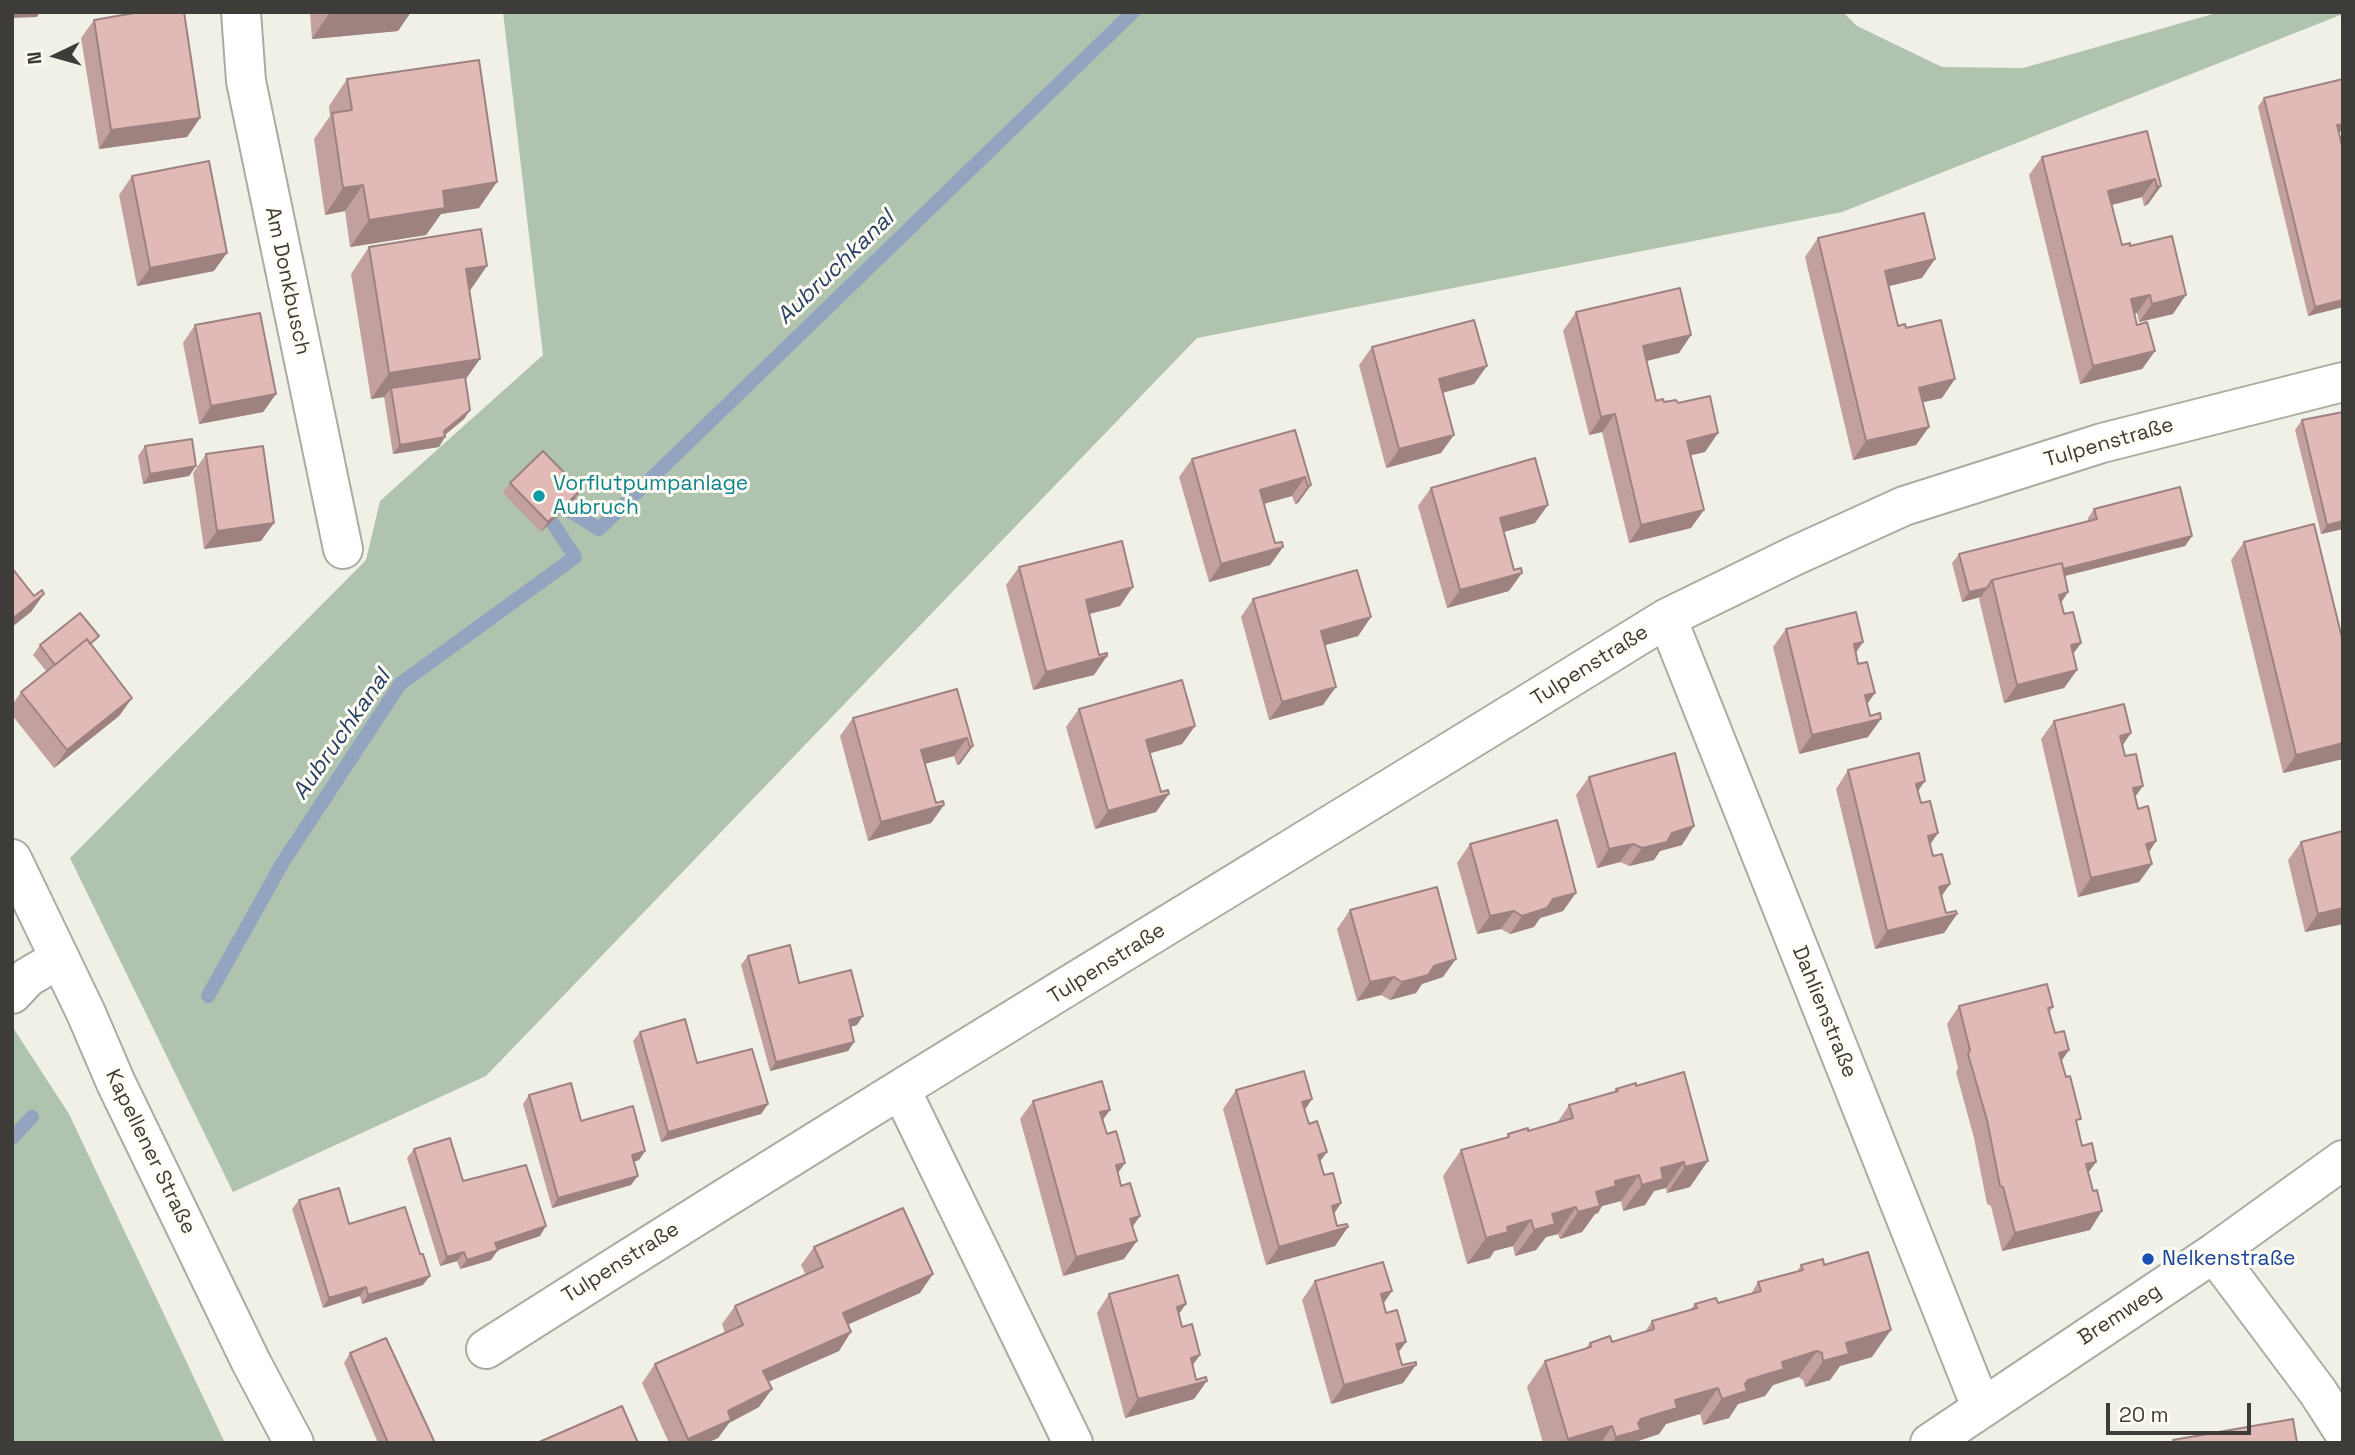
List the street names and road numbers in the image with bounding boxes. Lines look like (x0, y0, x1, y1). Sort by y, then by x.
street label: Am Donkbusch (259, 205, 315, 357)
street label: Tulpenstraße (2041, 413, 2177, 473)
street label: Tulpenstraße (1527, 620, 1653, 712)
street label: Tulpenstraße (1044, 918, 1170, 1010)
street label: Dahlienstraße (1786, 942, 1862, 1082)
street label: Kapellener Straße (99, 1066, 201, 1238)
street label: Tulpenstraße (558, 1217, 684, 1309)
street label: Bremweg (2074, 1279, 2166, 1351)

